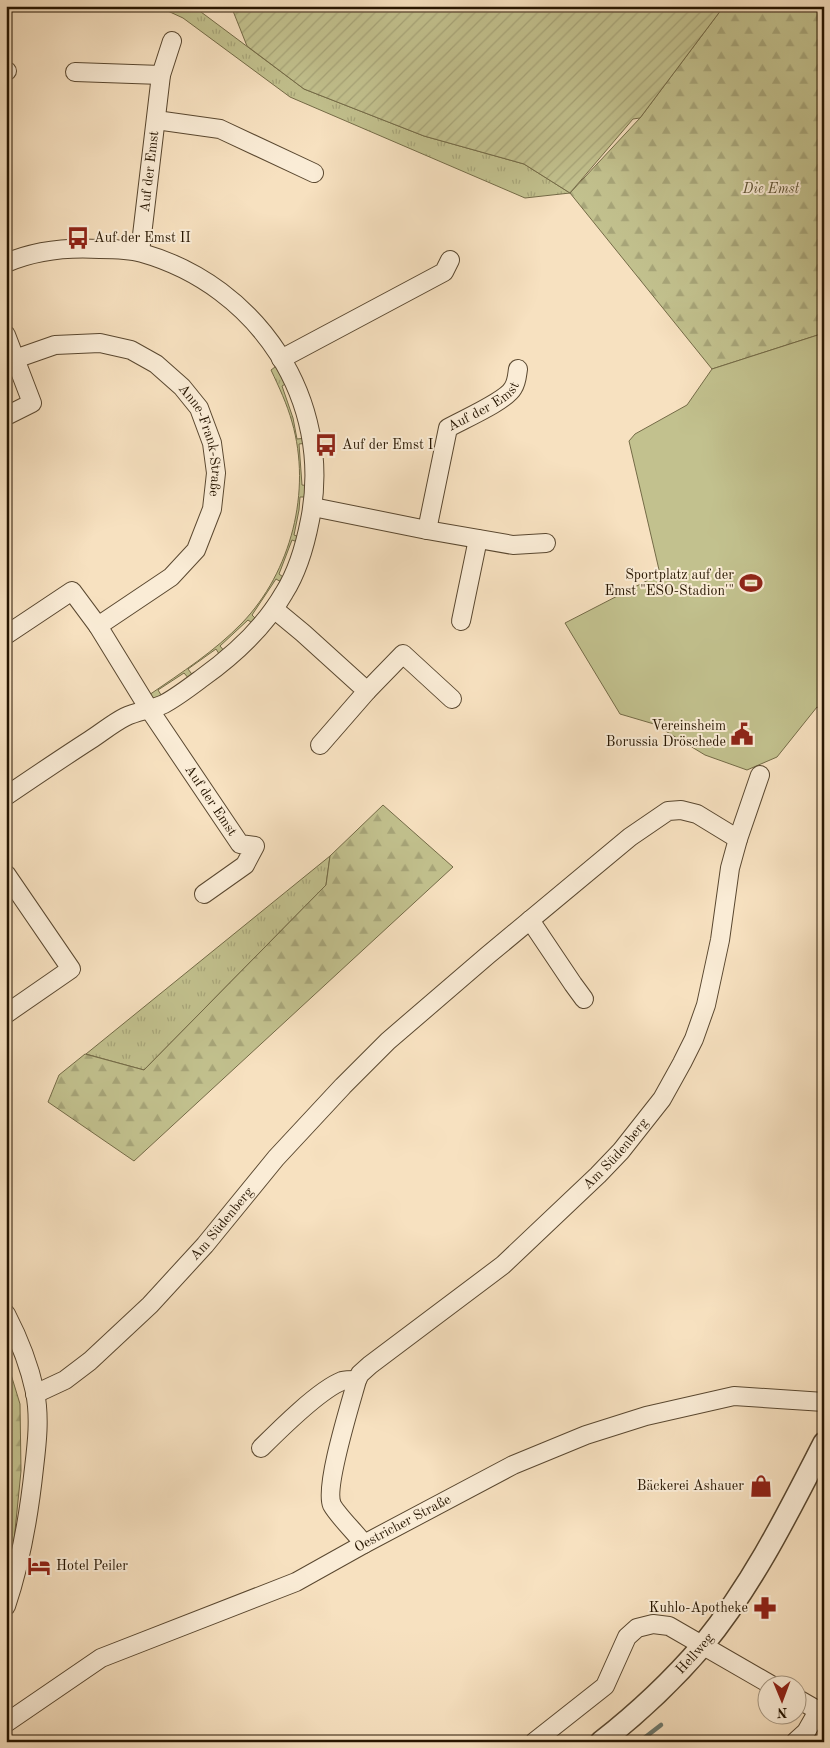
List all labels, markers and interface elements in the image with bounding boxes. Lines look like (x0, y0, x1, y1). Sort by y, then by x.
street label: Auf der Emst (138, 130, 161, 213)
park label: Die Emst (742, 182, 800, 196)
bus stop icon: Auf der Emst II (65, 225, 91, 251)
place label: Auf der Emst II (94, 231, 191, 245)
street label: Auf der Emst (445, 380, 522, 434)
street label: Anne-Frank-Straße (176, 381, 223, 497)
bus stop icon: Auf der Emst I (313, 432, 339, 458)
place label: Auf der Emst I (342, 438, 433, 452)
place label: Sportplatz auf der Emst "ESO-Stadion'" (605, 568, 734, 598)
sports icon: Sportplatz auf der Emst "ESO-Stadion'" (738, 570, 764, 596)
place label: Vereinsheim Borussia Dröschede (606, 719, 726, 749)
public building icon: Vereinsheim Borussia Dröschede (729, 721, 755, 747)
street label: Auf der Emst (182, 763, 239, 839)
street label: Am Südenberg (581, 1115, 651, 1192)
street label: Am Südenberg (188, 1184, 256, 1263)
shop icon: Bäckerei Ashauer (748, 1473, 774, 1499)
place label: Bäckerei Ashauer (637, 1479, 744, 1493)
street label: Oestricher Straße (352, 1492, 453, 1555)
hotel icon: Hotel Peiler (26, 1553, 52, 1579)
place label: Hotel Peiler (56, 1559, 128, 1573)
pharmacy icon: Kuhlo-Apotheke (752, 1595, 778, 1621)
place label: Kuhlo-Apotheke (649, 1601, 748, 1615)
street label: Hellweg (673, 1630, 717, 1677)
north arrow (758, 1676, 808, 1726)
text: N (776, 1705, 788, 1719)

